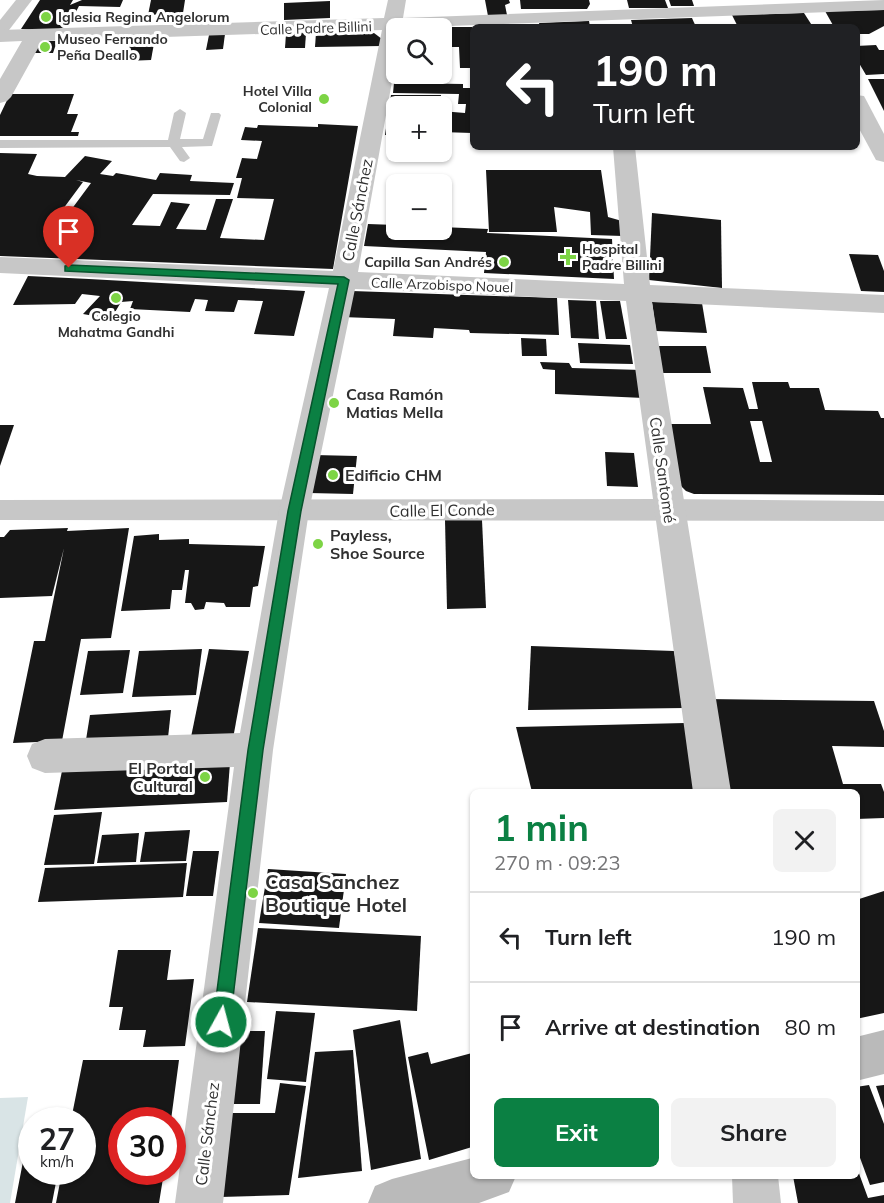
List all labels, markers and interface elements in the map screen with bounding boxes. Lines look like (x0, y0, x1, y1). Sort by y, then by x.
place label: Iglesia Regina Angelorum (58, 8, 230, 26)
marker: Iglesia Regina Angelorum (39, 10, 53, 24)
street label: Calle Padre Billini (260, 17, 372, 39)
map controls (386, 18, 452, 240)
button: search (386, 18, 452, 84)
place label: Museo Fernando Peña Deallo (57, 30, 168, 64)
marker: Museo Fernando Peña Deallo (38, 40, 52, 54)
text: 190 m (593, 44, 718, 97)
icon: left (494, 48, 572, 126)
place label: Hotel Villa Colonial (243, 82, 312, 116)
marker: Hotel Villa Colonial (317, 92, 331, 106)
button: + (386, 96, 452, 162)
text: Turn left (593, 96, 695, 130)
street label: Calle Sánchez (337, 157, 377, 263)
button: − (386, 174, 452, 240)
pin (43, 206, 94, 268)
icon: arrive (52, 215, 85, 248)
place label: Hospital Padre Billini (582, 240, 662, 274)
marker: Hospital Padre Billini (559, 248, 577, 266)
place label: Capilla San Andrés (364, 253, 492, 271)
marker: Capilla San Andrés (497, 255, 511, 269)
street label: Calle Arzobispo Nouel (371, 274, 513, 296)
marker: Colegio Mahatma Gandhi (109, 291, 123, 305)
place label: Colegio Mahatma Gandhi (58, 307, 174, 341)
place label: Casa Ramón Matias Mella (346, 384, 444, 422)
marker: Casa Ramón Matias Mella (327, 396, 341, 410)
street label: Calle Santomé (646, 416, 680, 524)
place label: Edificio CHM (345, 465, 442, 485)
marker: Edificio CHM (326, 468, 340, 482)
street label: Calle El Conde (389, 499, 495, 521)
place label: Payless, Shoe Source (330, 525, 425, 563)
marker: Payless, Shoe Source (311, 537, 325, 551)
place label: El Portal Cultural (128, 758, 193, 796)
marker: El Portal Cultural (198, 770, 212, 784)
text: 1 min (494, 805, 589, 850)
button: close (773, 809, 836, 872)
text: 270 m · 09:23 (494, 850, 620, 875)
place label: Casa Sanchez Boutique Hotel (265, 869, 407, 917)
marker: Casa Sanchez Boutique Hotel (246, 886, 260, 900)
icon: left (494, 921, 527, 954)
text: Turn left (545, 923, 632, 951)
text: 190 m (771, 923, 836, 951)
position arrow (189, 990, 253, 1054)
icon: arrive (494, 1011, 527, 1044)
text: Arrive at destination (545, 1013, 760, 1041)
text: 80 m (785, 1013, 836, 1041)
street label: Calle Sánchez (191, 1081, 223, 1187)
button: Exit (494, 1098, 659, 1167)
button: Share (671, 1098, 836, 1167)
speed limit sign: 30 (108, 1107, 186, 1185)
text: 27 (39, 1120, 75, 1158)
text: km/h (40, 1152, 74, 1171)

